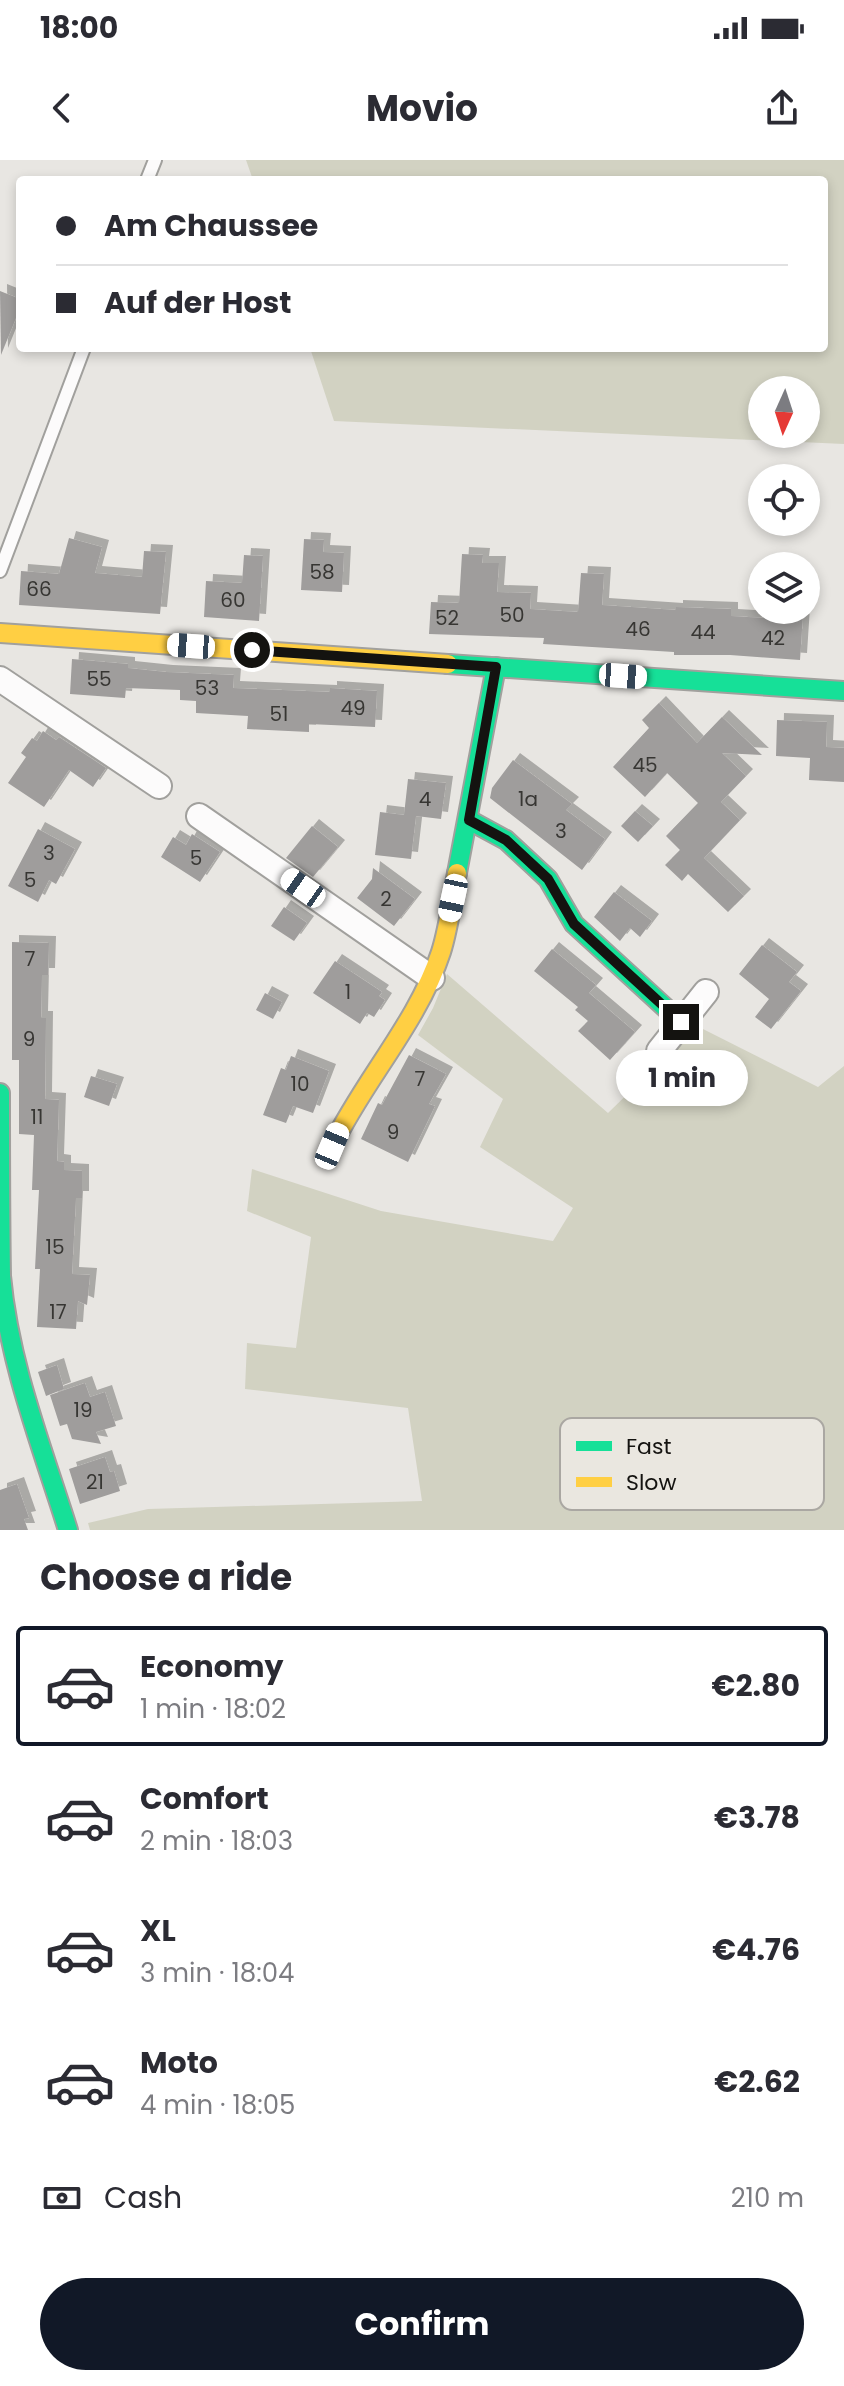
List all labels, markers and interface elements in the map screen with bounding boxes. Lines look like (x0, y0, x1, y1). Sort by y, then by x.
text: 18:00 (40, 6, 118, 49)
text: Movio (366, 83, 478, 134)
icon: back (40, 86, 84, 130)
icon: share (760, 86, 804, 130)
text: Am Chaussee (104, 204, 318, 247)
text: Auf der Host (104, 281, 292, 324)
north arrow (748, 376, 820, 448)
map controls (748, 376, 820, 624)
button: locate (748, 464, 820, 536)
button: layers (748, 552, 820, 624)
house number: 58 (309, 558, 335, 586)
house number: 66 (26, 575, 52, 603)
house number: 60 (220, 586, 246, 614)
house number: 50 (499, 601, 525, 629)
house number: 52 (435, 604, 459, 632)
house number: 46 (625, 615, 651, 643)
house number: 44 (690, 618, 716, 646)
house number: 42 (761, 624, 785, 652)
car (166, 632, 216, 660)
route start (234, 632, 270, 668)
car (598, 662, 648, 690)
house number: 55 (86, 665, 112, 693)
house number: 53 (195, 674, 219, 702)
house number: 49 (340, 694, 366, 722)
house number: 51 (270, 700, 288, 728)
house number: 45 (632, 751, 658, 779)
house number: 4 (419, 785, 431, 813)
house number: 1a (518, 785, 538, 813)
house number: 3 (555, 817, 567, 845)
house number: 3 (43, 839, 55, 867)
house number: 5 (190, 844, 202, 872)
car (276, 864, 330, 912)
house number: 5 (24, 866, 36, 894)
car (436, 872, 470, 924)
house number: 2 (380, 885, 392, 913)
house number: 7 (25, 945, 36, 973)
house number: 1 (345, 978, 351, 1006)
route end (663, 1004, 699, 1040)
house number: 9 (23, 1025, 35, 1053)
callout: 1 min (615, 1050, 747, 1106)
text: 1 min (648, 1060, 716, 1096)
house number: 7 (415, 1065, 426, 1093)
house number: 10 (291, 1070, 309, 1098)
house number: 11 (31, 1103, 43, 1131)
house number: 9 (387, 1118, 399, 1146)
car (312, 1119, 352, 1173)
house number: 15 (46, 1233, 64, 1261)
house number: 17 (49, 1298, 67, 1326)
house number: 19 (74, 1396, 93, 1424)
legend (560, 1418, 824, 1510)
text: Fast (626, 1431, 671, 1462)
text: Slow (626, 1467, 676, 1498)
house number: 21 (86, 1468, 104, 1496)
text: Choose a ride (40, 1552, 292, 1603)
text: Economy (140, 1645, 284, 1688)
icon: car (44, 1650, 116, 1722)
text: €2.80 (712, 1664, 800, 1707)
text: 1 min · 18:02 (140, 1691, 286, 1727)
text: Comfort (140, 1777, 269, 1820)
icon: car (44, 1782, 116, 1854)
text: €3.78 (714, 1796, 800, 1839)
text: 2 min · 18:03 (140, 1823, 293, 1859)
text: XL (140, 1909, 176, 1952)
icon: car (44, 1914, 116, 1986)
text: €4.76 (712, 1928, 800, 1971)
text: 3 min · 18:04 (140, 1955, 294, 1991)
text: Moto (140, 2041, 218, 2084)
icon: car (44, 2046, 116, 2118)
text: €2.62 (714, 2060, 800, 2103)
text: 4 min · 18:05 (140, 2087, 295, 2123)
icon: cash (40, 2176, 84, 2220)
text: Cash (104, 2176, 182, 2219)
text: 210 m (731, 2180, 804, 2216)
button: Confirm (40, 2278, 804, 2370)

